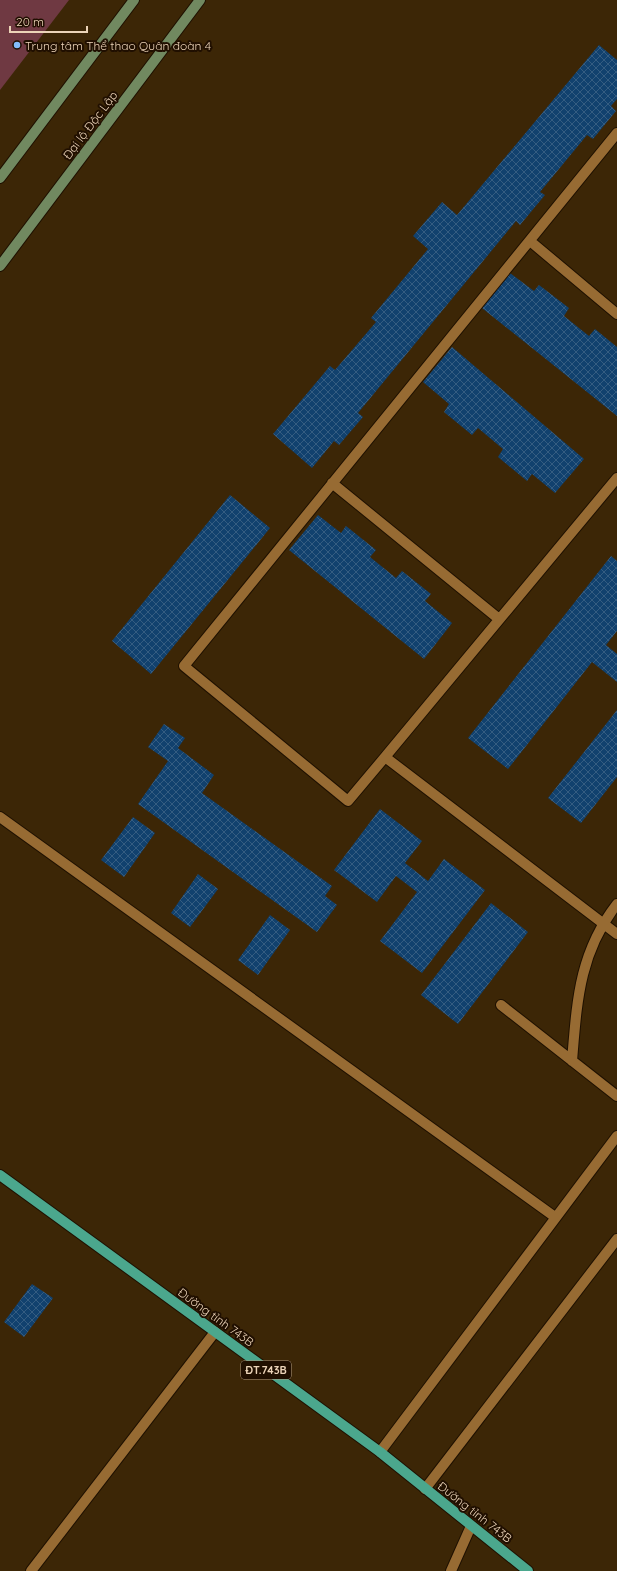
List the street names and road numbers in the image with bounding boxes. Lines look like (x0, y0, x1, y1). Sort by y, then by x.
street label: Đại lộ Độc Lập (60, 88, 120, 162)
street label: Đường tỉnh 743B (175, 1284, 257, 1350)
road number: ĐT.743B (241, 1361, 291, 1379)
street label: Đường tỉnh 743B (435, 1478, 515, 1546)

